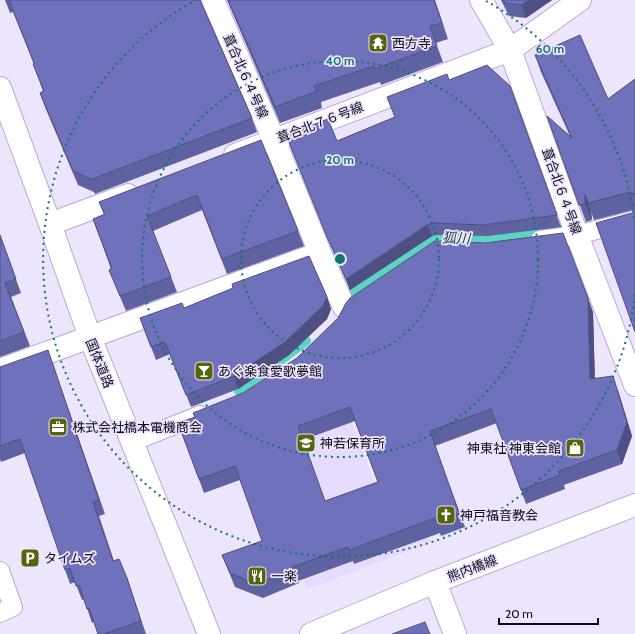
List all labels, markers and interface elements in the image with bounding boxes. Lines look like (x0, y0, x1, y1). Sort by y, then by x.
street label: 葺合北６４号線 (220, 31, 272, 121)
temple icon: 西方寺 (367, 32, 389, 54)
place label: 西方寺 (392, 35, 431, 51)
text: 60 m (536, 41, 564, 56)
text: 40 m (325, 53, 355, 68)
street label: 葺合北７６号線 (275, 98, 365, 146)
street label: 葺合北６４号線 (539, 146, 585, 236)
text: 20 m (326, 152, 354, 167)
water label: 狐川 (442, 228, 472, 248)
centre of rings (333, 252, 347, 266)
street label: 国体道路 (83, 336, 117, 390)
bar icon: あぐ楽食愛歌夢館 (193, 360, 215, 382)
place label: あぐ楽食愛歌夢館 (218, 363, 322, 379)
office icon: 株式会社橋本電機商会 (47, 416, 69, 438)
place label: 株式会社橋本電機商会 (72, 419, 202, 435)
school or university icon: 神若保育所 (295, 432, 317, 454)
place label: 神若保育所 (320, 435, 385, 451)
shop icon: 神東社 神東会館 (564, 437, 586, 459)
place label: 神東社 神東会館 (467, 440, 561, 456)
church icon: 神戸福音教会 (435, 504, 457, 526)
place label: 神戸福音教会 (460, 507, 538, 523)
parking icon: タイムズ (19, 547, 41, 569)
place label: タイムズ (44, 550, 96, 566)
street label: 熊内橋線 (445, 551, 499, 585)
restaurant icon: 一楽 (246, 565, 268, 587)
place label: 一楽 (271, 568, 297, 584)
scale bar (499, 600, 598, 626)
text: 20 m (505, 606, 533, 621)

